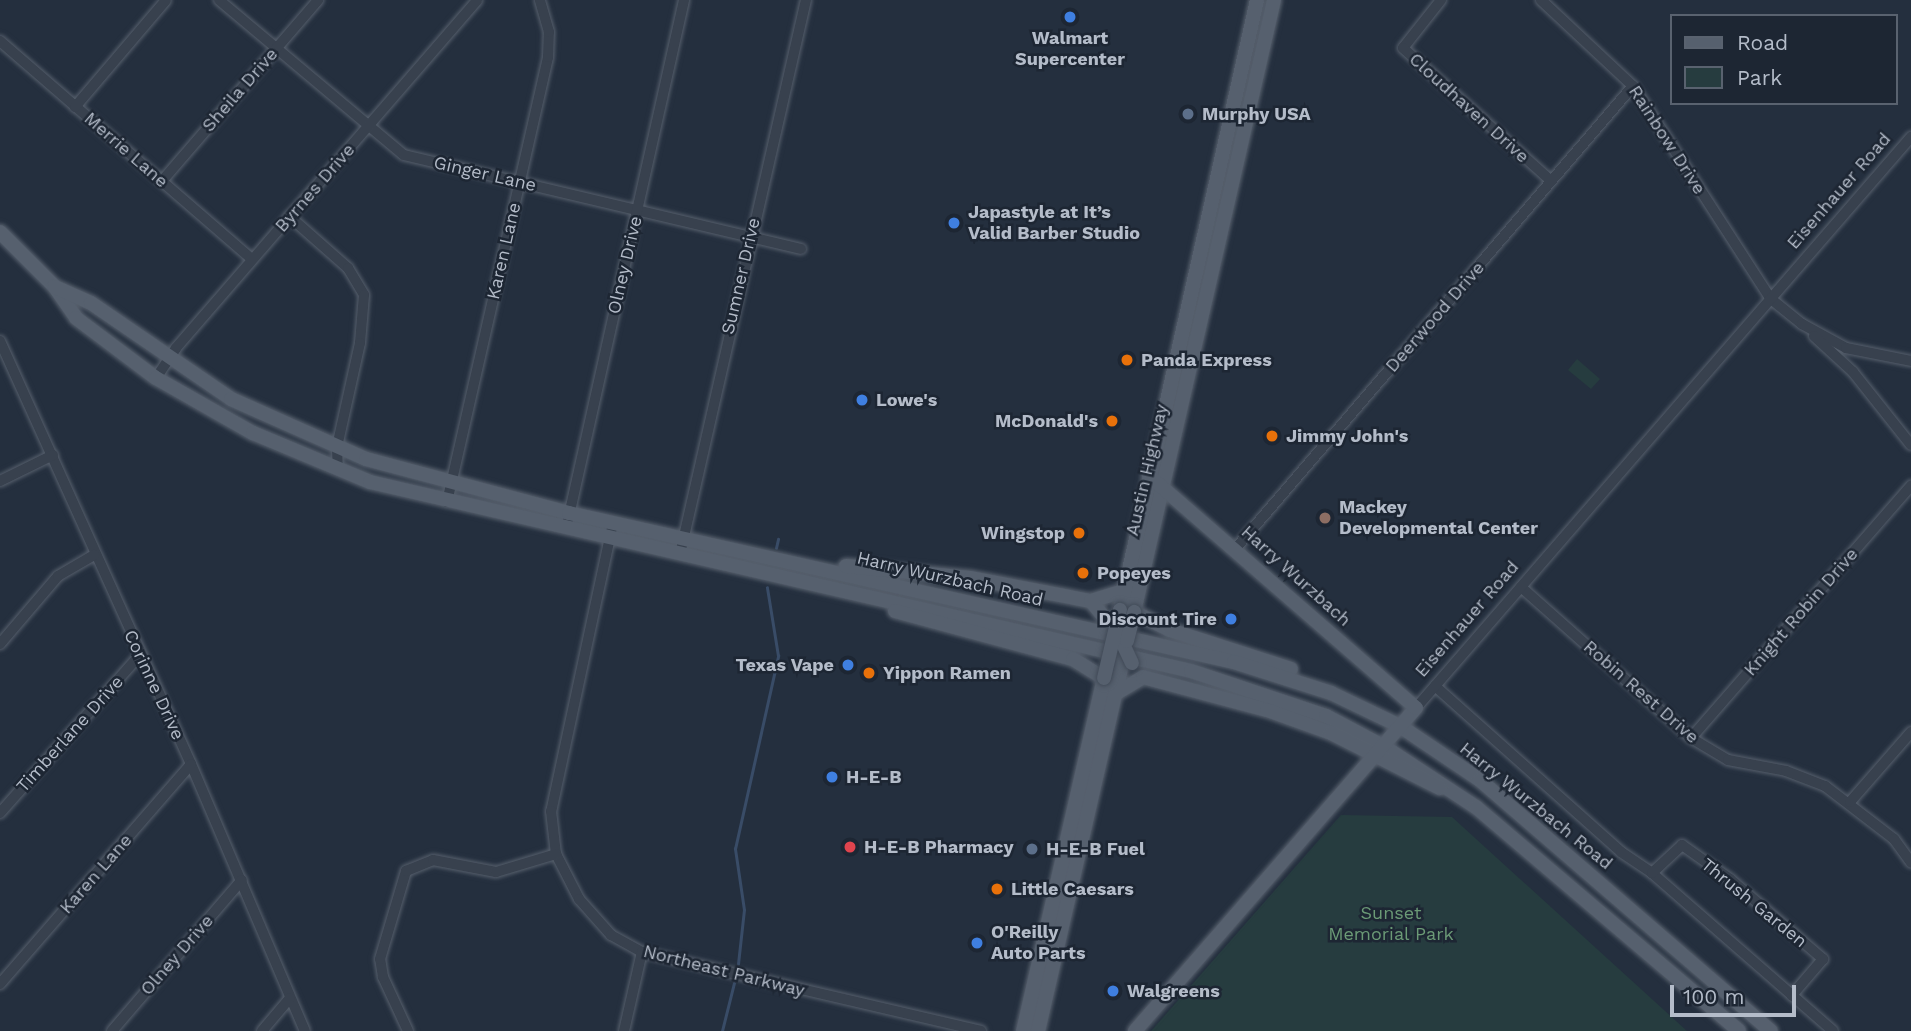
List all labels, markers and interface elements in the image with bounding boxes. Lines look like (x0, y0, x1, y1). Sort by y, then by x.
marker: Walmart Supercenter (1062, 9, 1078, 25)
legend (1670, 14, 1897, 105)
place label: Walmart Supercenter (1015, 28, 1125, 70)
text: Road (1737, 30, 1788, 55)
street label: Sheila Drive (198, 43, 282, 137)
street label: Cloudhaven Drive (1405, 48, 1533, 168)
text: Park (1737, 65, 1782, 90)
street label: Rainbow Drive (1624, 81, 1710, 199)
place label: Murphy USA (1202, 103, 1311, 125)
marker: Murphy USA (1180, 106, 1196, 122)
street label: Merrie Lane (80, 108, 172, 192)
street label: Eisenhauer Road (1782, 128, 1896, 254)
street label: Byrnes Drive (271, 139, 359, 237)
street label: Ginger Lane (431, 152, 539, 196)
street label: Karen Lane (482, 200, 526, 302)
place label: Japastyle at It’s Valid Barber Studio (968, 202, 1140, 244)
street label: Olney Drive (603, 214, 647, 316)
street label: Sumner Drive (717, 215, 765, 337)
marker: Japastyle at It’s Valid Barber Studio (946, 215, 962, 231)
street label: Deerwood Drive (1381, 257, 1489, 377)
place label: Panda Express (1141, 349, 1272, 371)
marker: Panda Express (1119, 352, 1135, 368)
place label: Lowe's (876, 389, 937, 411)
marker: Lowe's (854, 392, 870, 408)
street label: Austin Highway (1121, 402, 1173, 538)
place label: McDonald's (995, 410, 1098, 432)
marker: McDonald's (1104, 413, 1120, 429)
place label: Jimmy John's (1286, 425, 1409, 447)
marker: Jimmy John's (1264, 428, 1280, 444)
place label: Mackey Developmental Center (1339, 497, 1538, 540)
marker: Mackey Developmental Center (1317, 510, 1333, 526)
street label: Harry Wurzbach (1236, 521, 1356, 631)
place label: Wingstop (981, 522, 1065, 544)
marker: Wingstop (1071, 525, 1087, 541)
street label: Knight Robin Drive (1740, 544, 1862, 680)
street label: Harry Wurzbach Road (854, 547, 1046, 611)
street label: Eisenhauer Road (1410, 556, 1524, 682)
place label: Popeyes (1097, 562, 1171, 584)
marker: Popeyes (1075, 565, 1091, 581)
place label: Discount Tire (1098, 608, 1217, 630)
marker: Discount Tire (1223, 611, 1239, 627)
street label: Corinne Drive (119, 627, 189, 743)
street label: Robin Rest Drive (1579, 636, 1703, 748)
place label: Texas Vape (735, 654, 834, 676)
marker: Texas Vape (840, 657, 856, 673)
place label: Yippon Ramen (883, 662, 1011, 684)
marker: Yippon Ramen (861, 665, 877, 681)
street label: Timberlane Drive (12, 671, 128, 797)
street label: Harry Wurzbach Road (1455, 737, 1617, 875)
place label: H-E-B (846, 766, 902, 788)
marker: H-E-B (824, 769, 840, 785)
street label: Karen Lane (55, 830, 137, 918)
place label: H-E-B Pharmacy (864, 836, 1014, 858)
place label: H-E-B Fuel (1046, 838, 1145, 860)
marker: H-E-B Pharmacy (842, 839, 858, 855)
marker: H-E-B Fuel (1024, 841, 1040, 857)
street label: Thrush Garden (1697, 854, 1811, 952)
place label: Little Caesars (1011, 878, 1134, 900)
marker: Little Caesars (989, 881, 1005, 897)
park label: Sunset Memorial Park (1328, 903, 1454, 946)
street label: Olney Drive (136, 910, 218, 1000)
place label: O'Reilly Auto Parts (991, 922, 1085, 964)
marker: O'Reilly Auto Parts (969, 935, 985, 951)
street label: Northeast Parkway (641, 940, 807, 1002)
scale bar (1673, 972, 1799, 1016)
place label: Walgreens (1127, 980, 1220, 1002)
marker: Walgreens (1105, 983, 1121, 999)
text: 100 m (1683, 984, 1745, 1009)

